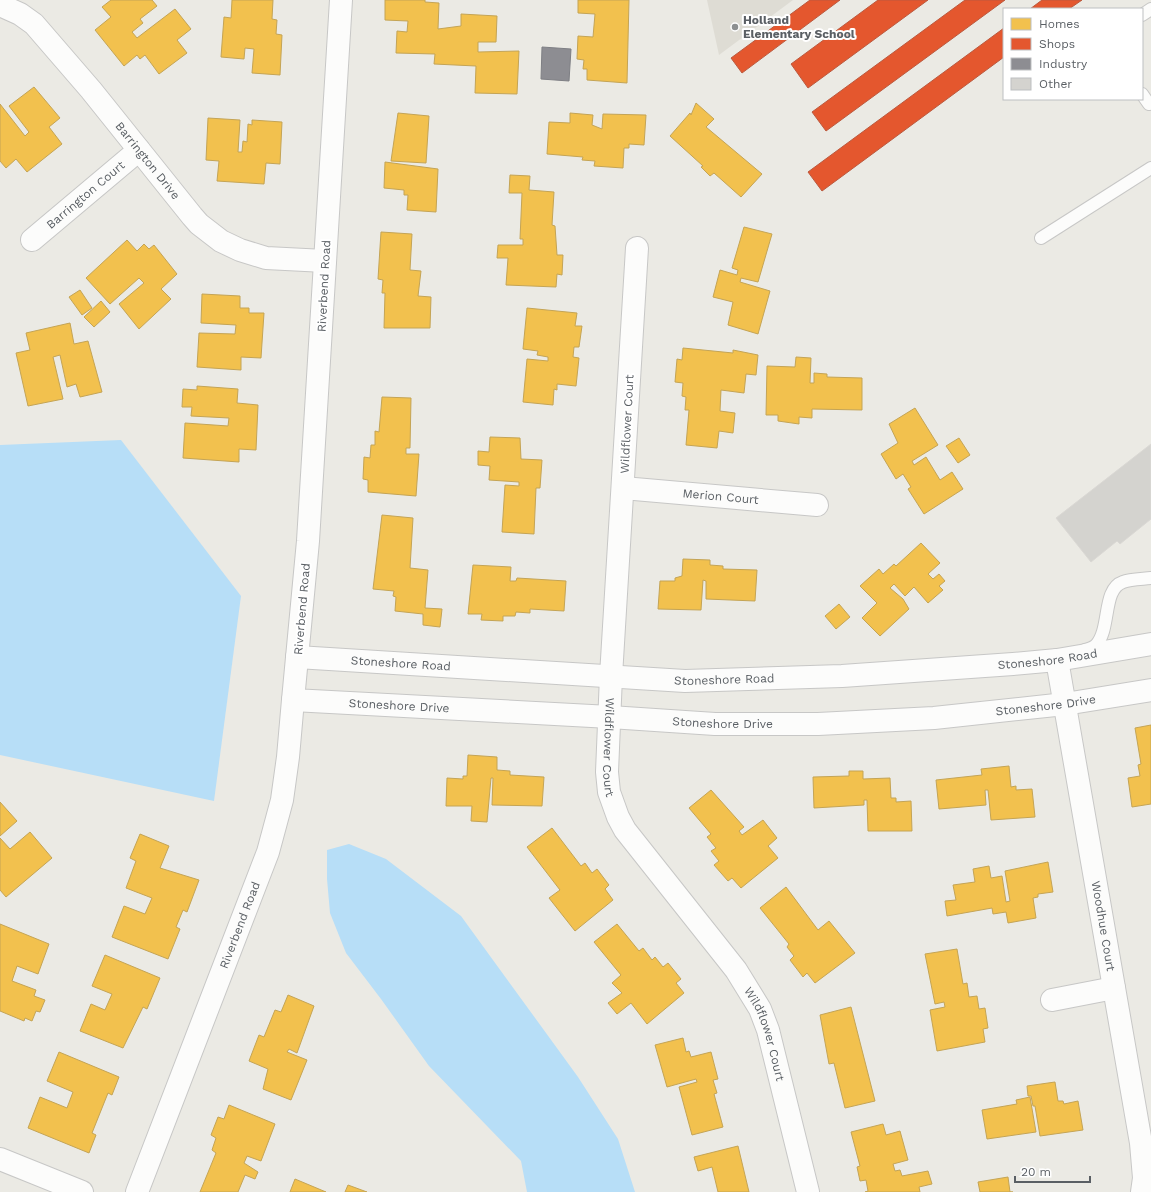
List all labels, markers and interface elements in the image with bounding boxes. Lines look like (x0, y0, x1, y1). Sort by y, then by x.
legend (1003, 8, 1143, 100)
place label: Holland Elementary School (743, 13, 855, 41)
text: Homes (1039, 17, 1080, 31)
marker: Holland Elementary School (730, 22, 740, 32)
text: Shops (1039, 37, 1075, 51)
text: Industry (1039, 57, 1088, 71)
text: Other (1039, 77, 1072, 91)
street label: Barrington Drive (112, 119, 183, 202)
street label: Barrington Court (44, 158, 127, 232)
street label: Riverbend Road (315, 240, 333, 332)
street label: Wildflower Court (617, 374, 637, 474)
street label: Merion Court (682, 486, 759, 507)
street label: Riverbend Road (291, 563, 313, 655)
street label: Stoneshore Road (997, 646, 1098, 672)
street label: Stoneshore Road (350, 653, 451, 674)
street label: Stoneshore Road (674, 671, 775, 688)
street label: Stoneshore Drive (995, 692, 1097, 718)
street label: Stoneshore Drive (348, 696, 450, 715)
street label: Wildflower Court (600, 697, 617, 799)
street label: Stoneshore Drive (672, 714, 773, 731)
street label: Riverbend Road (217, 880, 263, 971)
street label: Woodhue Court (1089, 880, 1118, 972)
street label: Wildflower Court (741, 985, 787, 1083)
scale bar (1015, 1158, 1090, 1184)
text: 20 m (1021, 1165, 1051, 1179)

